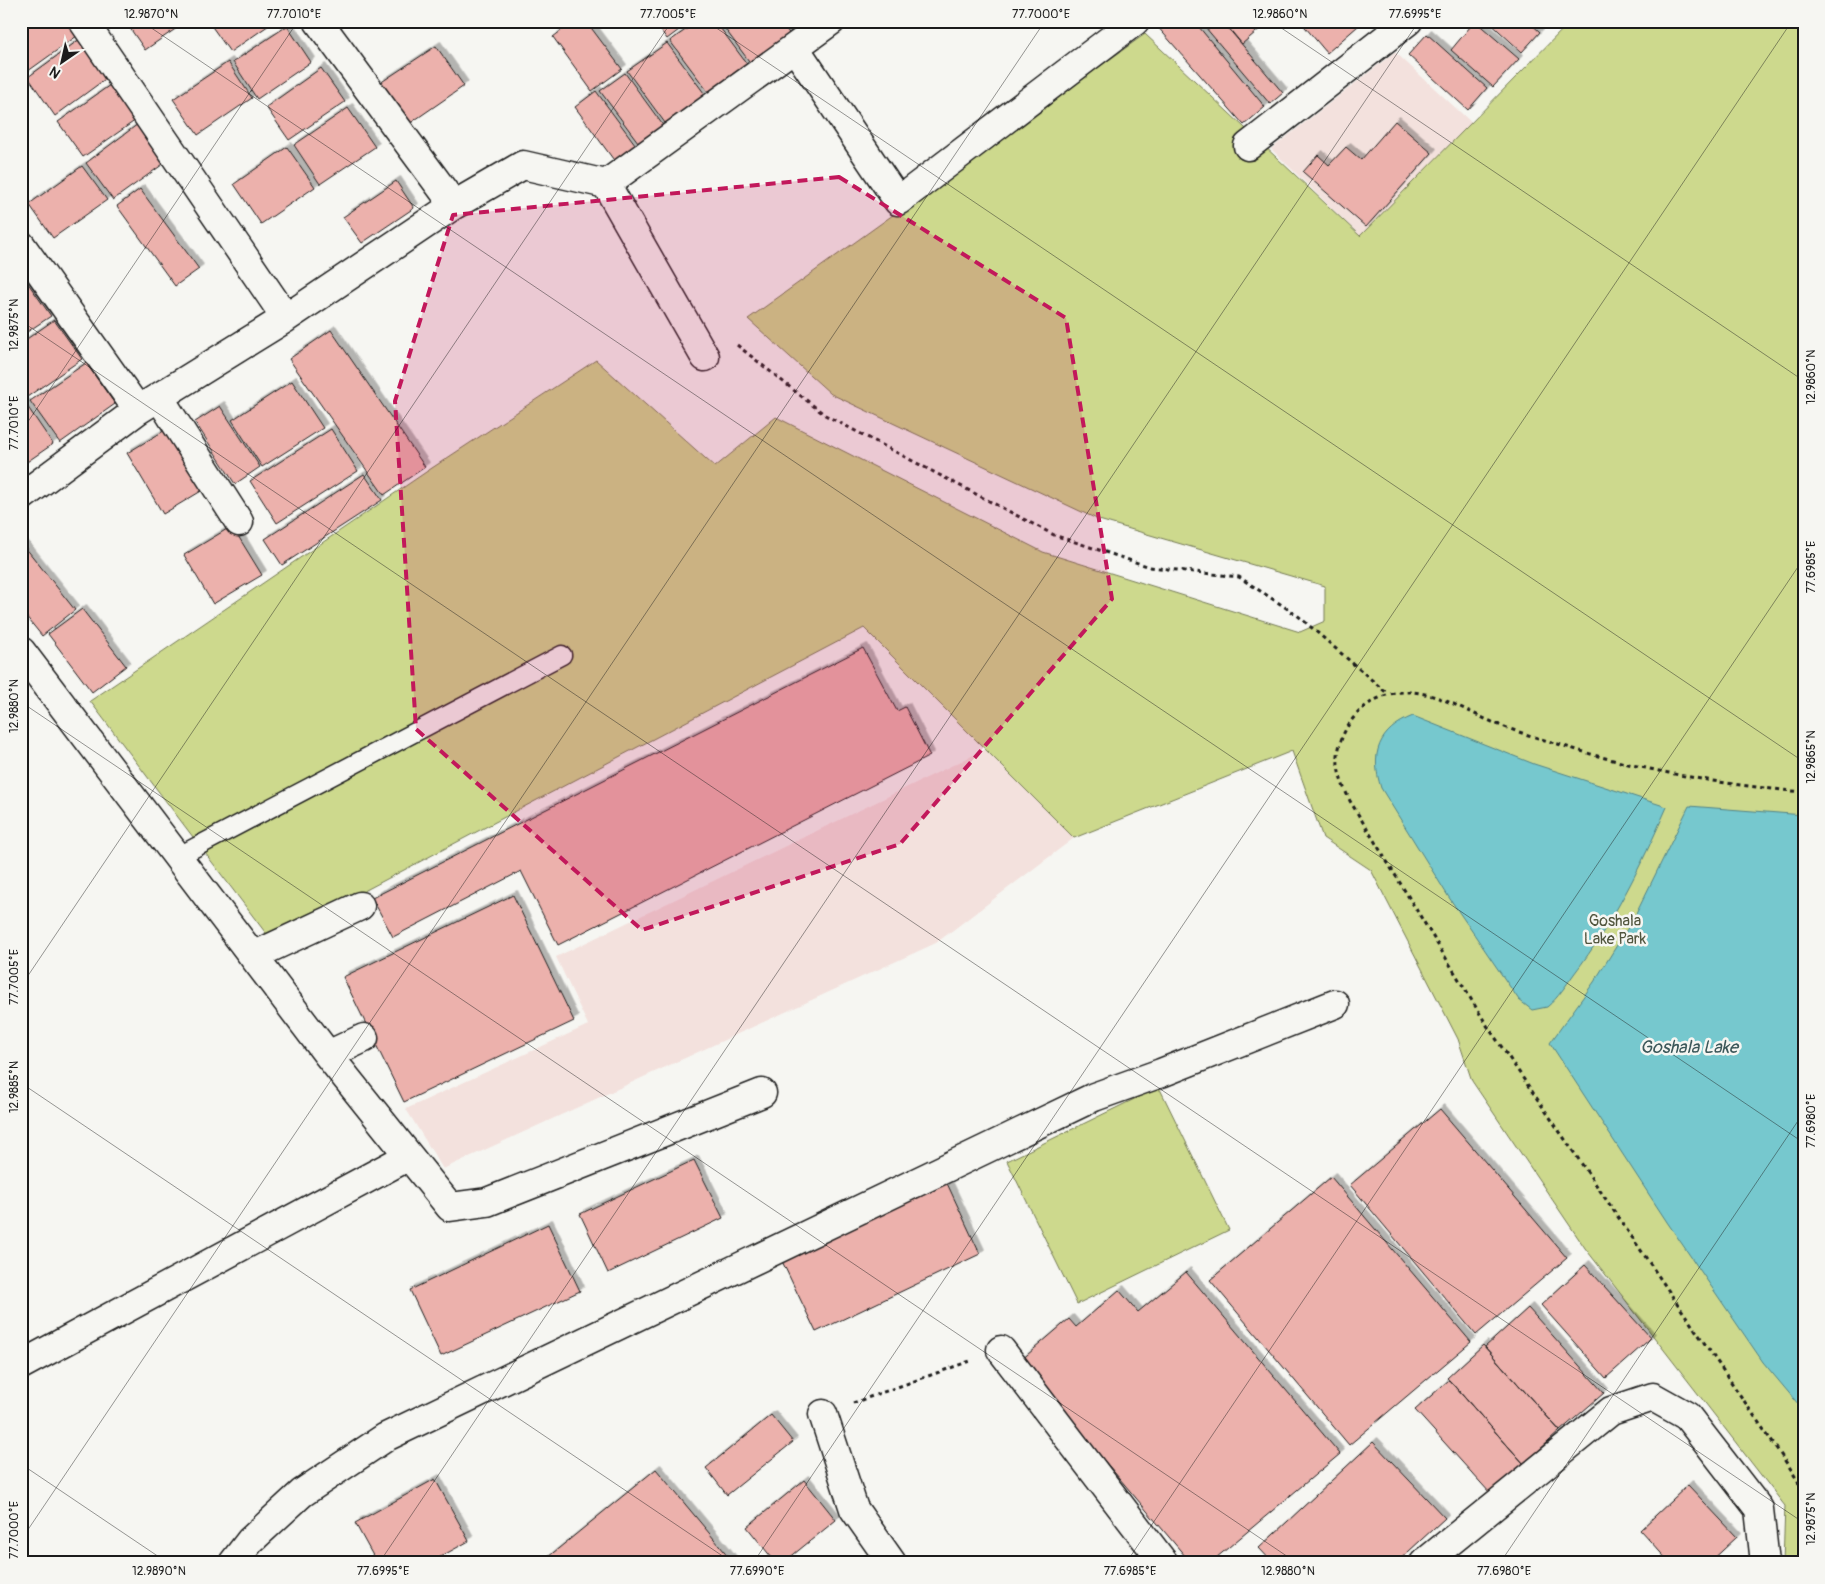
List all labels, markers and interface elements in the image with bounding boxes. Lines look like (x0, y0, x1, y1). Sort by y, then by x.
text: 12.9870°N (124, 7, 178, 22)
text: 77.7010°E (267, 7, 321, 22)
text: 77.7005°E (640, 7, 696, 22)
text: 77.7000°E (1012, 7, 1070, 22)
text: 12.9860°N (1253, 7, 1307, 22)
text: 77.6995°E (1389, 7, 1441, 22)
north arrow (38, 38, 88, 88)
text: N (46, 63, 64, 82)
text: 12.9875°N (7, 299, 22, 351)
text: 12.9860°N (1804, 350, 1819, 404)
text: 77.7010°E (7, 396, 22, 450)
text: 77.6985°E (1804, 541, 1819, 593)
text: 12.9880°N (7, 679, 22, 733)
text: 12.9865°N (1804, 730, 1819, 784)
park label: Goshala Lake Park (1584, 911, 1647, 949)
text: 77.7005°E (7, 949, 22, 1005)
water label: Goshala Lake (1640, 1036, 1740, 1059)
text: 12.9885°N (7, 1061, 22, 1113)
text: 77.6980°E (1804, 1094, 1819, 1148)
text: 12.9875°N (1804, 1493, 1819, 1545)
text: 77.7000°E (7, 1501, 22, 1559)
text: 12.9890°N (132, 1564, 186, 1579)
text: 77.6995°E (357, 1564, 409, 1579)
text: 77.6990°E (730, 1564, 784, 1579)
text: 77.6985°E (1104, 1564, 1156, 1579)
text: 12.9880°N (1261, 1564, 1315, 1579)
text: 77.6980°E (1477, 1564, 1531, 1579)

